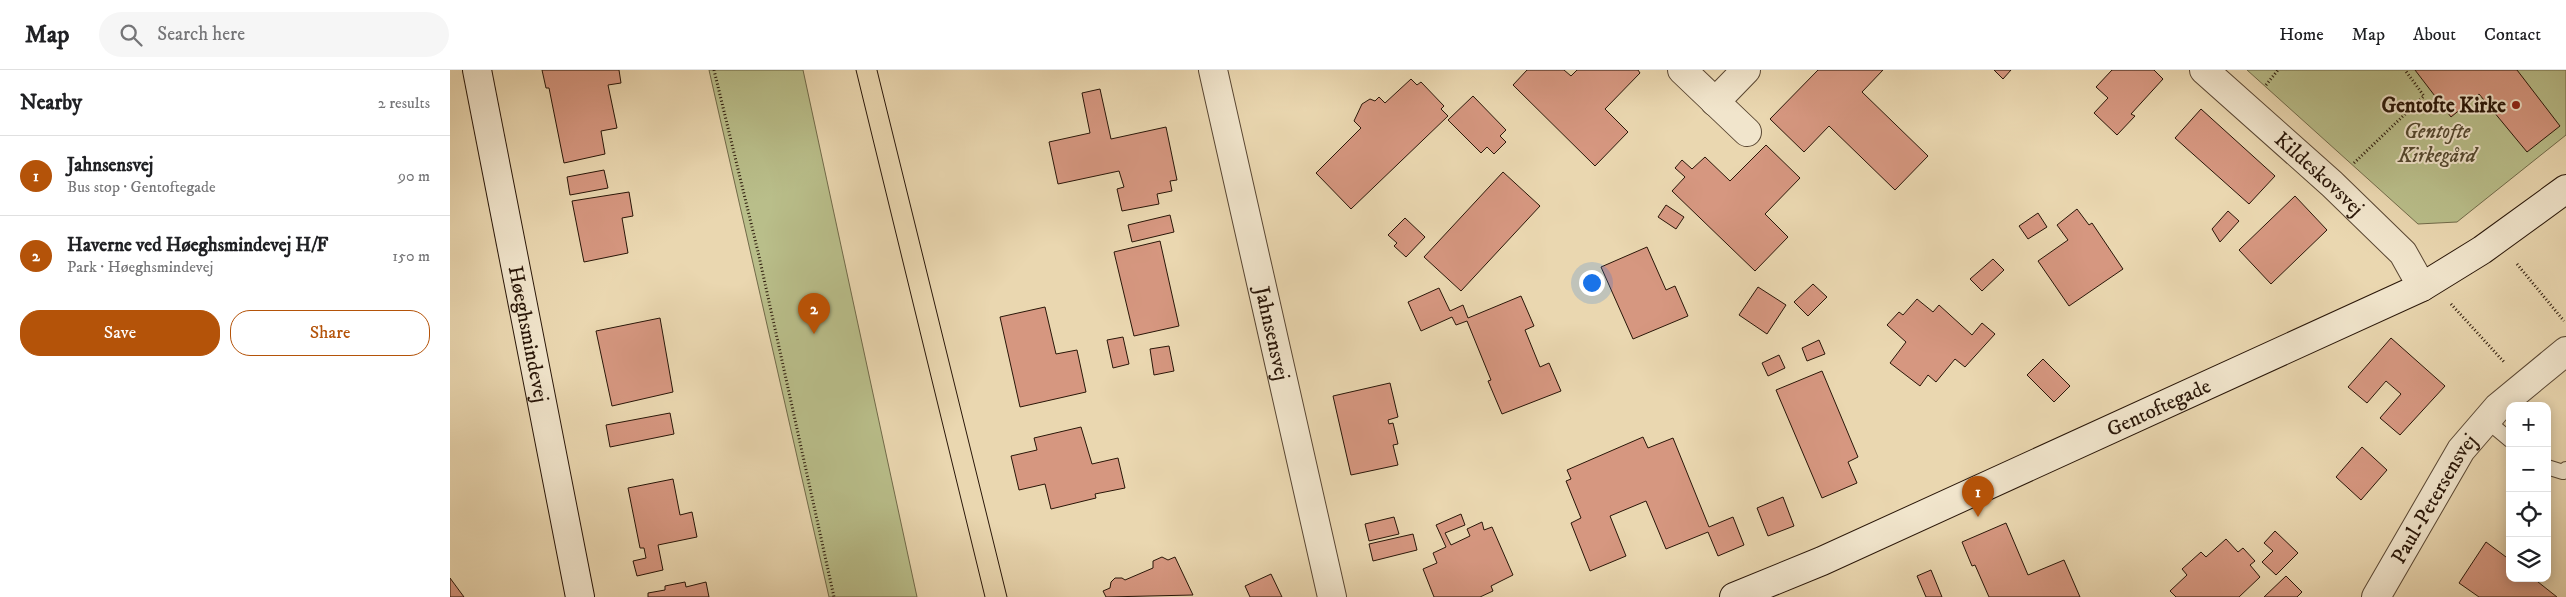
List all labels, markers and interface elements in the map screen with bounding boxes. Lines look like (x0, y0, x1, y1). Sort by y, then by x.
search box (99, 12, 449, 57)
text: Map (25, 20, 69, 50)
icon: search (117, 21, 145, 49)
text: Search here (157, 23, 245, 46)
text: Home (2279, 24, 2324, 46)
text: Map (2352, 24, 2385, 46)
text: About (2413, 24, 2456, 46)
text: Contact (2484, 24, 2541, 46)
text: Nearby (20, 90, 82, 116)
text: 2 results (378, 93, 430, 113)
place label: Gentofte Kirke (2381, 93, 2506, 119)
marker: Gentofte Kirke (2510, 99, 2522, 111)
park label: Gentofte Kirkegård (2397, 119, 2479, 169)
street label: Kildeskovsvej (2268, 127, 2369, 222)
text: Jahnsensvej (67, 154, 153, 177)
text: 1 (33, 166, 39, 186)
text: 90 m (398, 166, 430, 186)
text: Bus stop · Gentoftegade (67, 177, 216, 197)
text: Haverne ved Høeghsmindevej H/F (67, 234, 328, 257)
text: 2 (32, 246, 40, 266)
text: 150 m (392, 246, 430, 266)
text: Park · Høeghsmindevej (67, 257, 213, 277)
street label: Høeghsmindevej (502, 264, 554, 405)
your location (1579, 270, 1605, 296)
street label: Jahnsensvej (1248, 282, 1295, 383)
pin: 2 (798, 293, 830, 334)
button: Save (20, 310, 220, 356)
button: Share (230, 310, 430, 356)
street label: Gentoftegade (2103, 373, 2215, 443)
map controls (2506, 402, 2551, 582)
button: + (2506, 402, 2551, 447)
street label: Paul-Petersensvej (2386, 429, 2483, 569)
button: − (2506, 447, 2551, 492)
pin: 1 (1962, 476, 1994, 517)
button: locate (2506, 492, 2551, 537)
button: layers (2506, 537, 2551, 582)

